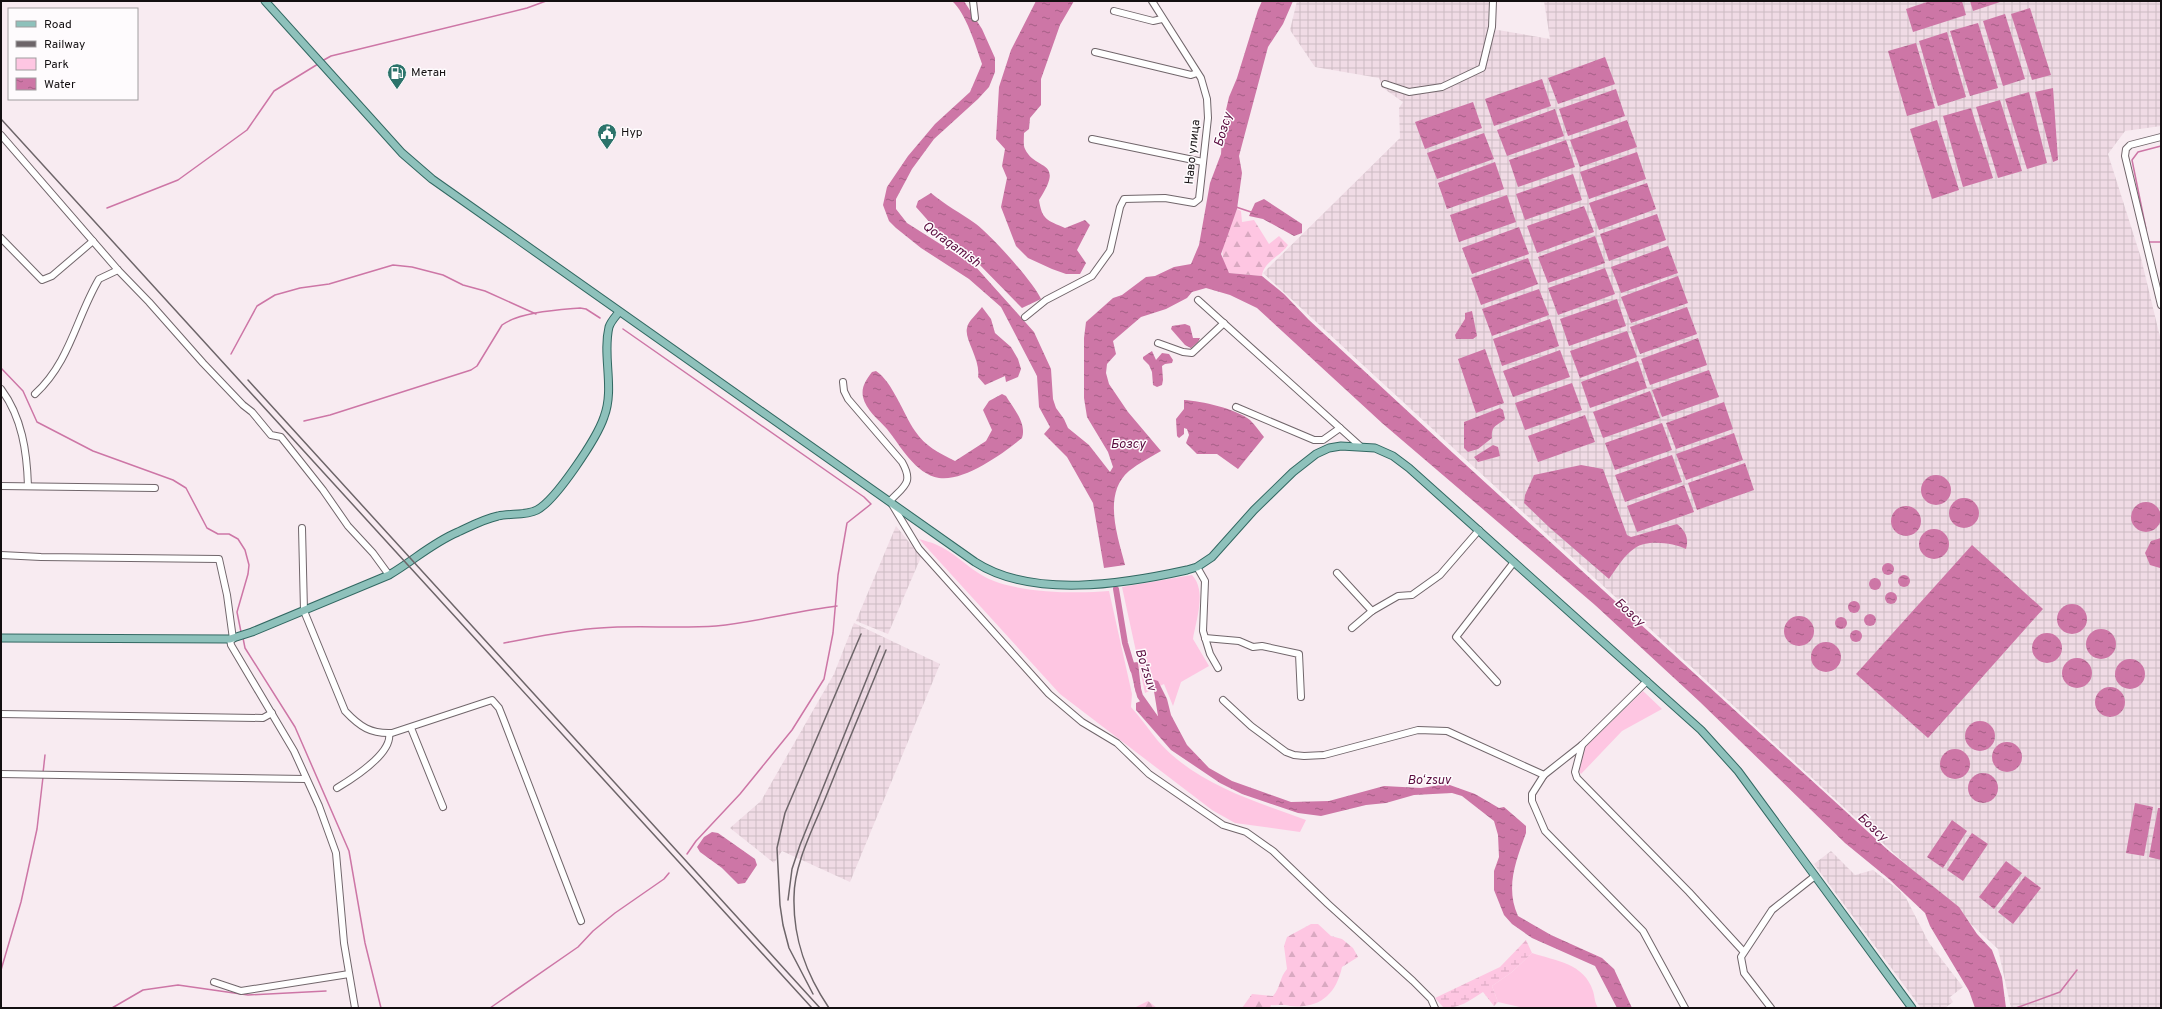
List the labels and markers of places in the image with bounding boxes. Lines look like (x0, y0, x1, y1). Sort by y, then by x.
fuel station icon: Метан (386, 62, 408, 90)
place label: Метан (411, 65, 446, 81)
public building icon: Нур (596, 122, 618, 150)
place label: Нур (621, 125, 643, 141)

